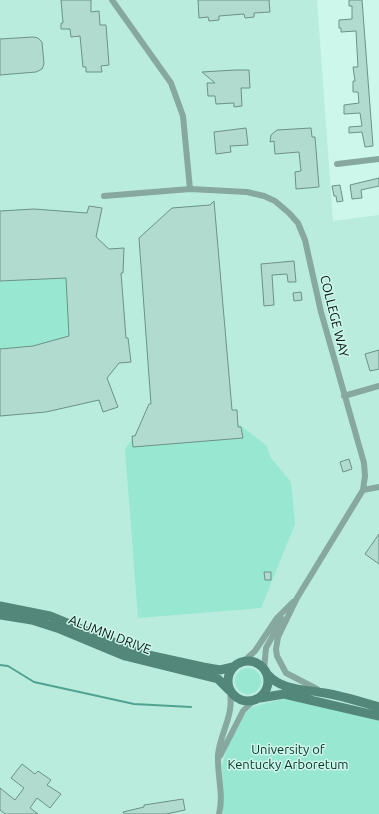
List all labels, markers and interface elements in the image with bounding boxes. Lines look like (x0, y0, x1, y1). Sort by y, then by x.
street label: COLLEGE WAY (318, 274, 352, 359)
street label: ALUMNI DRIVE (67, 612, 153, 656)
park label: University of Kentucky Arboretum (227, 742, 349, 771)

